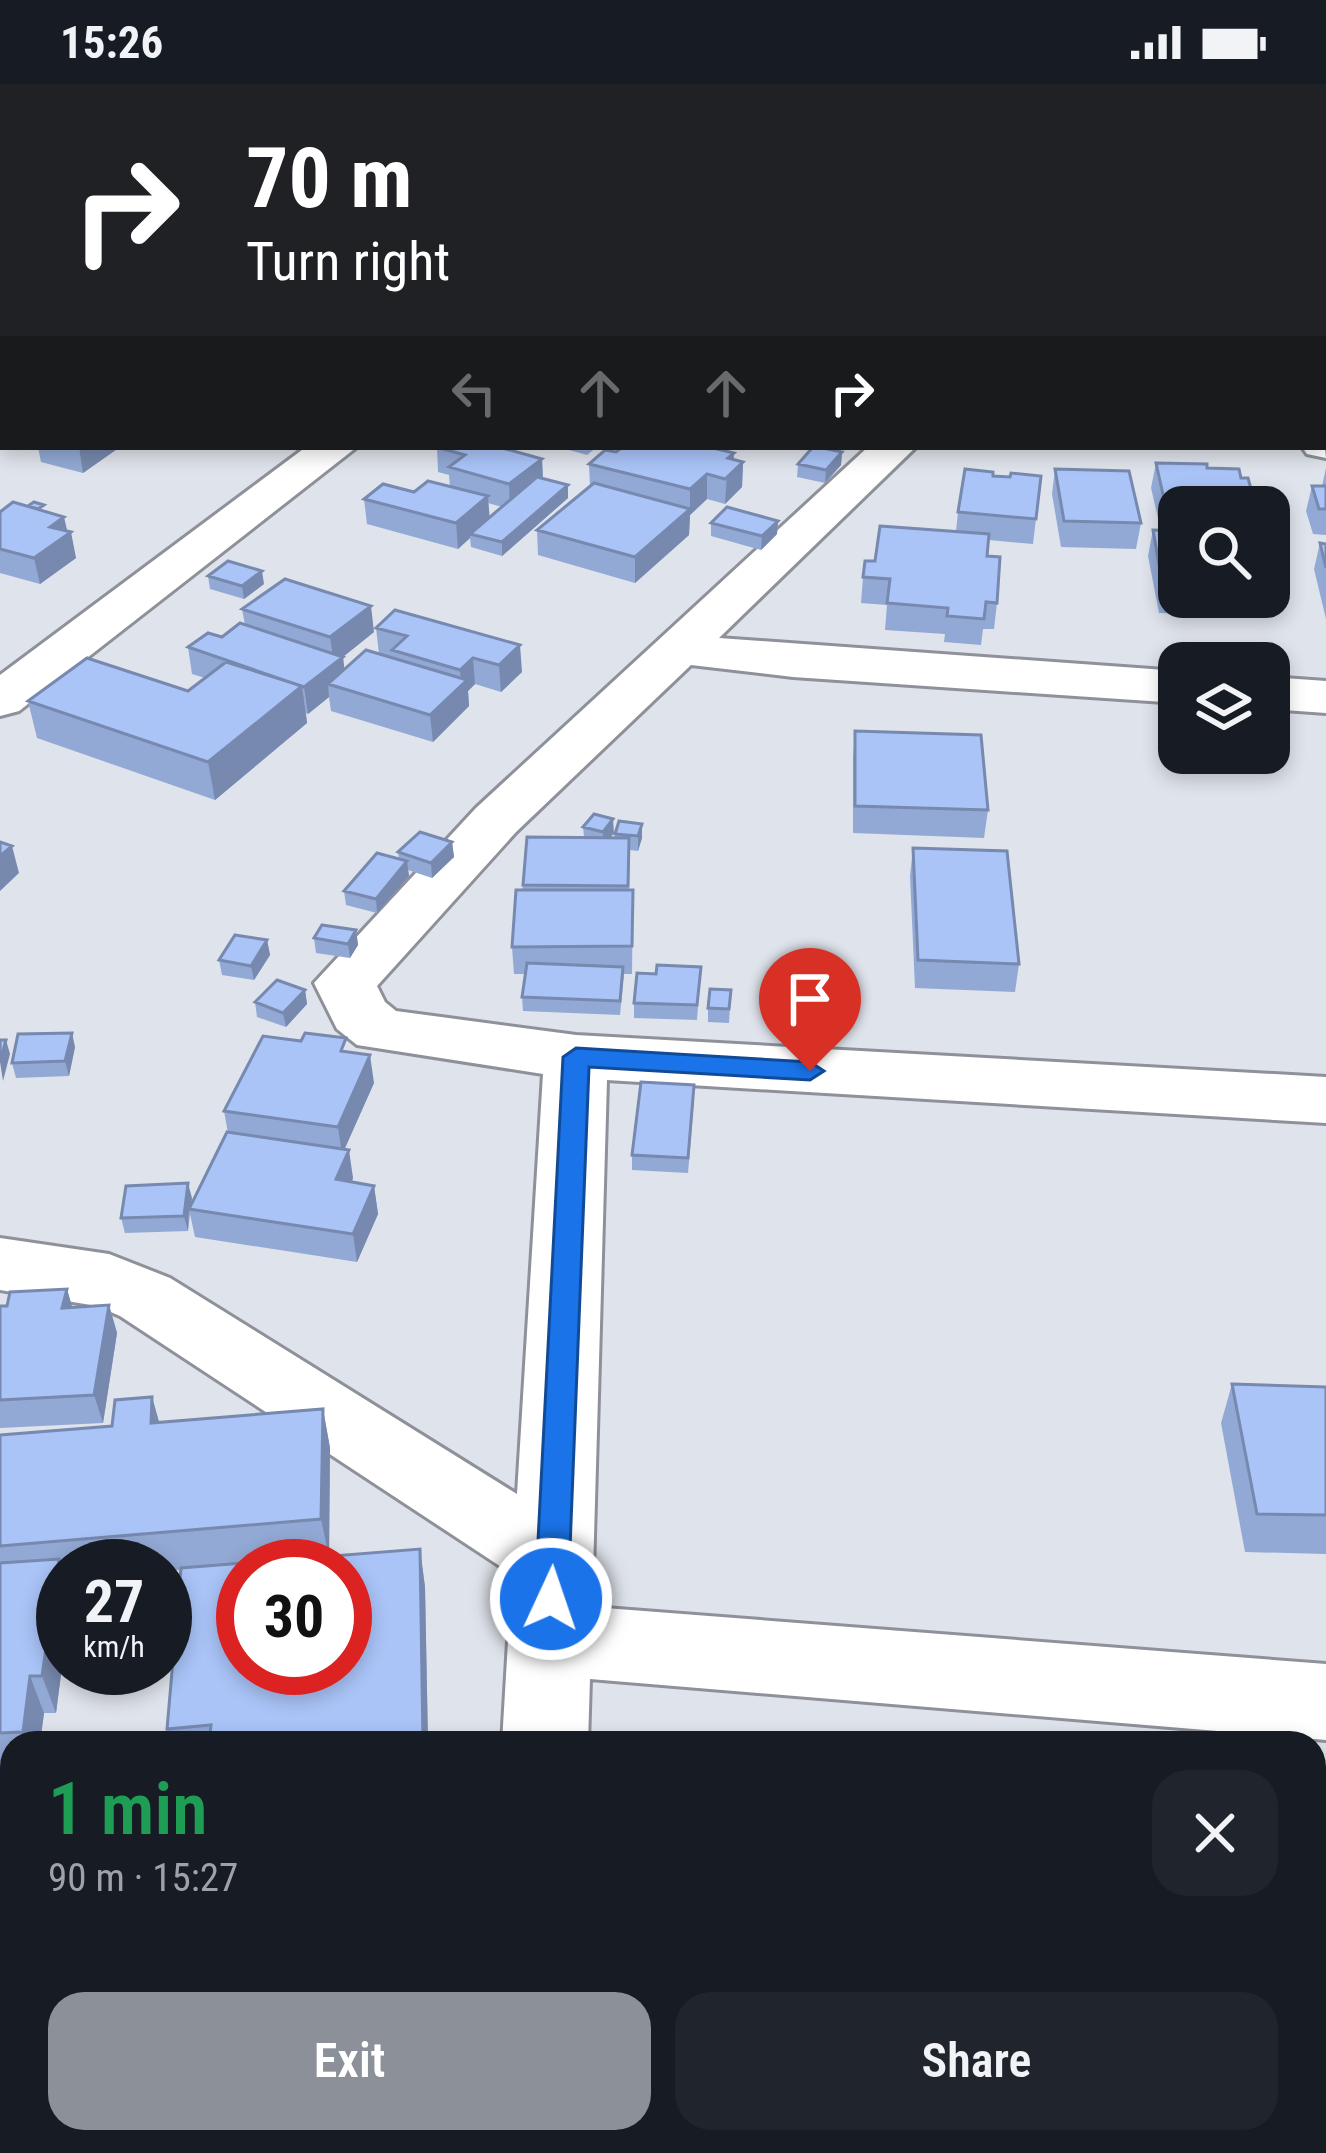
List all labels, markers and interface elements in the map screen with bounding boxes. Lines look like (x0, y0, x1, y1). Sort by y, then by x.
text: 15:26 (60, 16, 163, 69)
text: 70 m (246, 129, 413, 228)
icon: right (48, 132, 204, 288)
text: Turn right (246, 230, 450, 293)
icon: left (441, 360, 507, 426)
icon: ahead (567, 360, 633, 426)
icon: ahead (693, 360, 759, 426)
icon: right (819, 360, 885, 426)
map controls (1158, 486, 1290, 774)
button: search (1158, 486, 1290, 618)
button: layers (1158, 642, 1290, 774)
pin (759, 948, 861, 1071)
icon: arrive (777, 966, 843, 1032)
position arrow (488, 1536, 614, 1662)
speed limit sign: 30 (216, 1539, 372, 1695)
text: 27 (84, 1566, 144, 1637)
text: km/h (83, 1629, 145, 1664)
text: 1 min (48, 1767, 207, 1852)
button: close (1152, 1770, 1278, 1896)
text: 90 m · 15:27 (48, 1855, 238, 1901)
button: Exit (48, 1992, 651, 2130)
button: Share (675, 1992, 1278, 2130)

